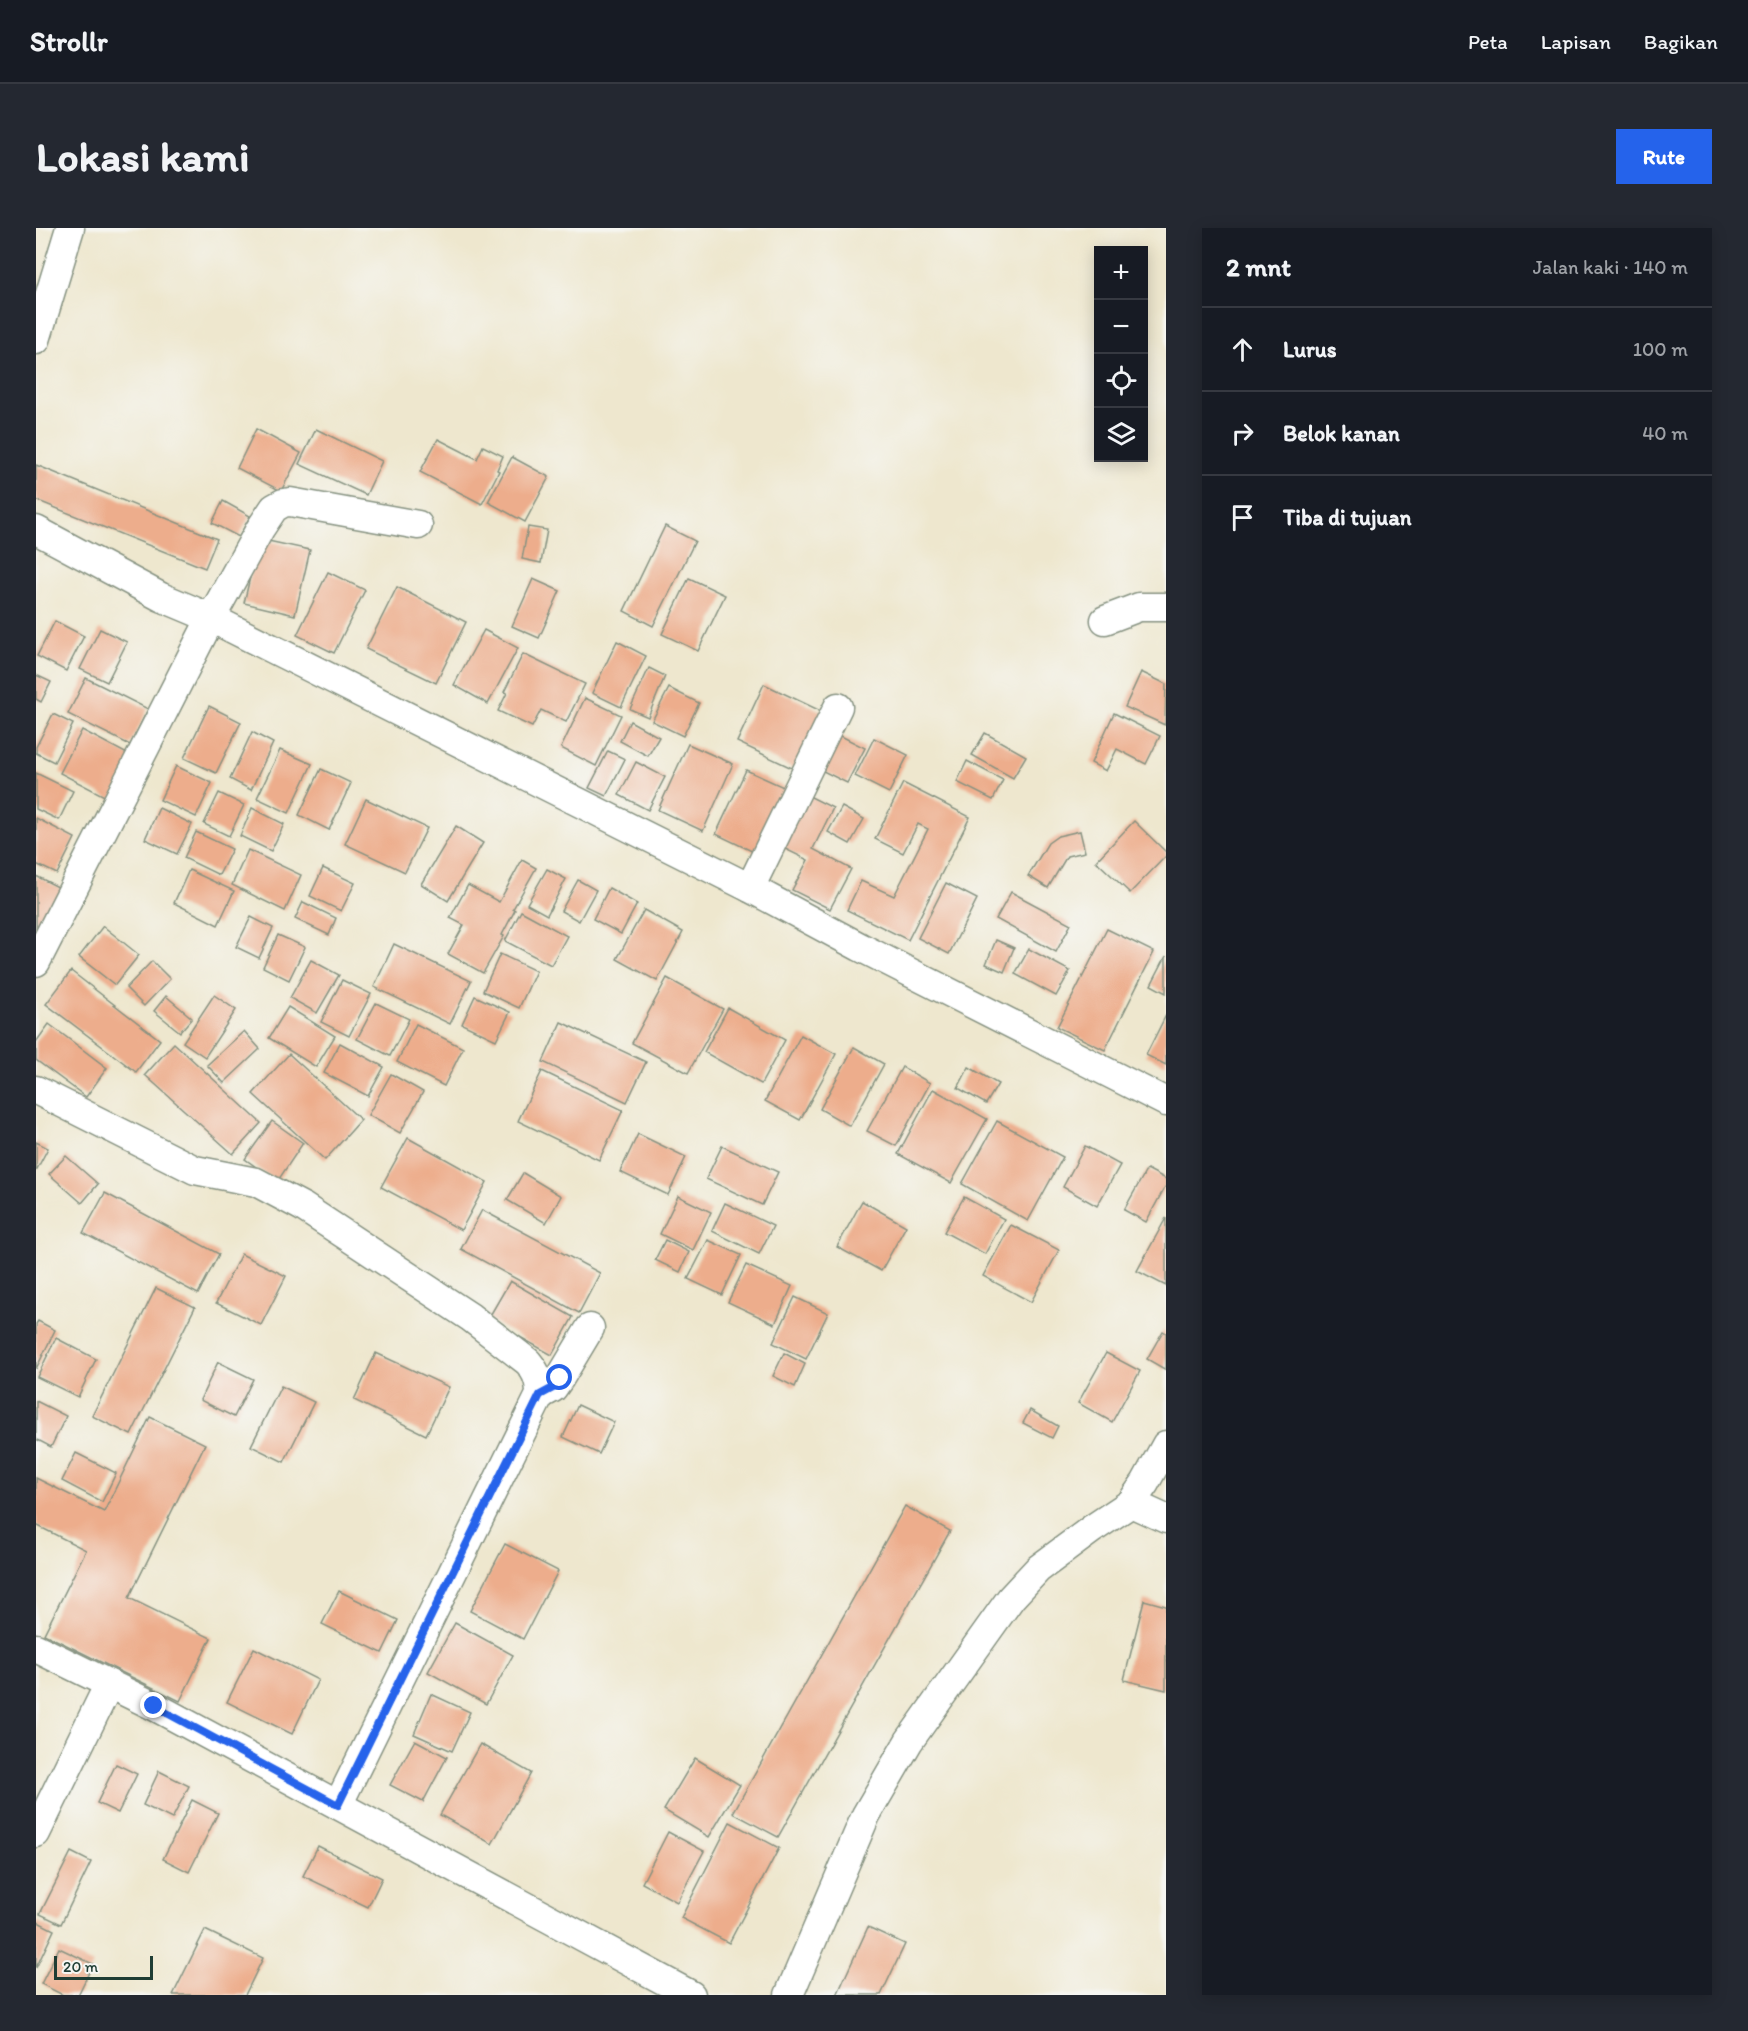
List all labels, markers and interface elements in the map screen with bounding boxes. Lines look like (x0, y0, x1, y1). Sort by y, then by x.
text: Strollr (30, 24, 108, 58)
text: Peta (1468, 29, 1508, 54)
text: Lapisan (1541, 29, 1611, 54)
text: Bagikan (1644, 29, 1718, 54)
button: Rute (1616, 129, 1712, 184)
text: Lokasi kami (36, 131, 250, 182)
map controls (1094, 246, 1148, 462)
button: + (1094, 246, 1148, 300)
text: 2 mnt (1226, 251, 1291, 283)
text: Jalan kaki · 140 m (1533, 255, 1688, 279)
button: − (1094, 300, 1148, 354)
icon: ahead (1226, 333, 1259, 366)
text: Lurus (1283, 336, 1337, 363)
text: 100 m (1633, 337, 1688, 361)
button: locate (1094, 354, 1148, 408)
button: layers (1094, 408, 1148, 462)
icon: right (1226, 417, 1259, 450)
text: Belok kanan (1283, 420, 1400, 447)
text: 40 m (1642, 421, 1688, 445)
icon: arrive (1226, 501, 1259, 534)
text: Tiba di tujuan (1283, 504, 1412, 531)
route start (546, 1364, 572, 1390)
route end (140, 1692, 166, 1718)
scale bar (54, 1953, 153, 1980)
text: 20 m (63, 1957, 98, 1976)

